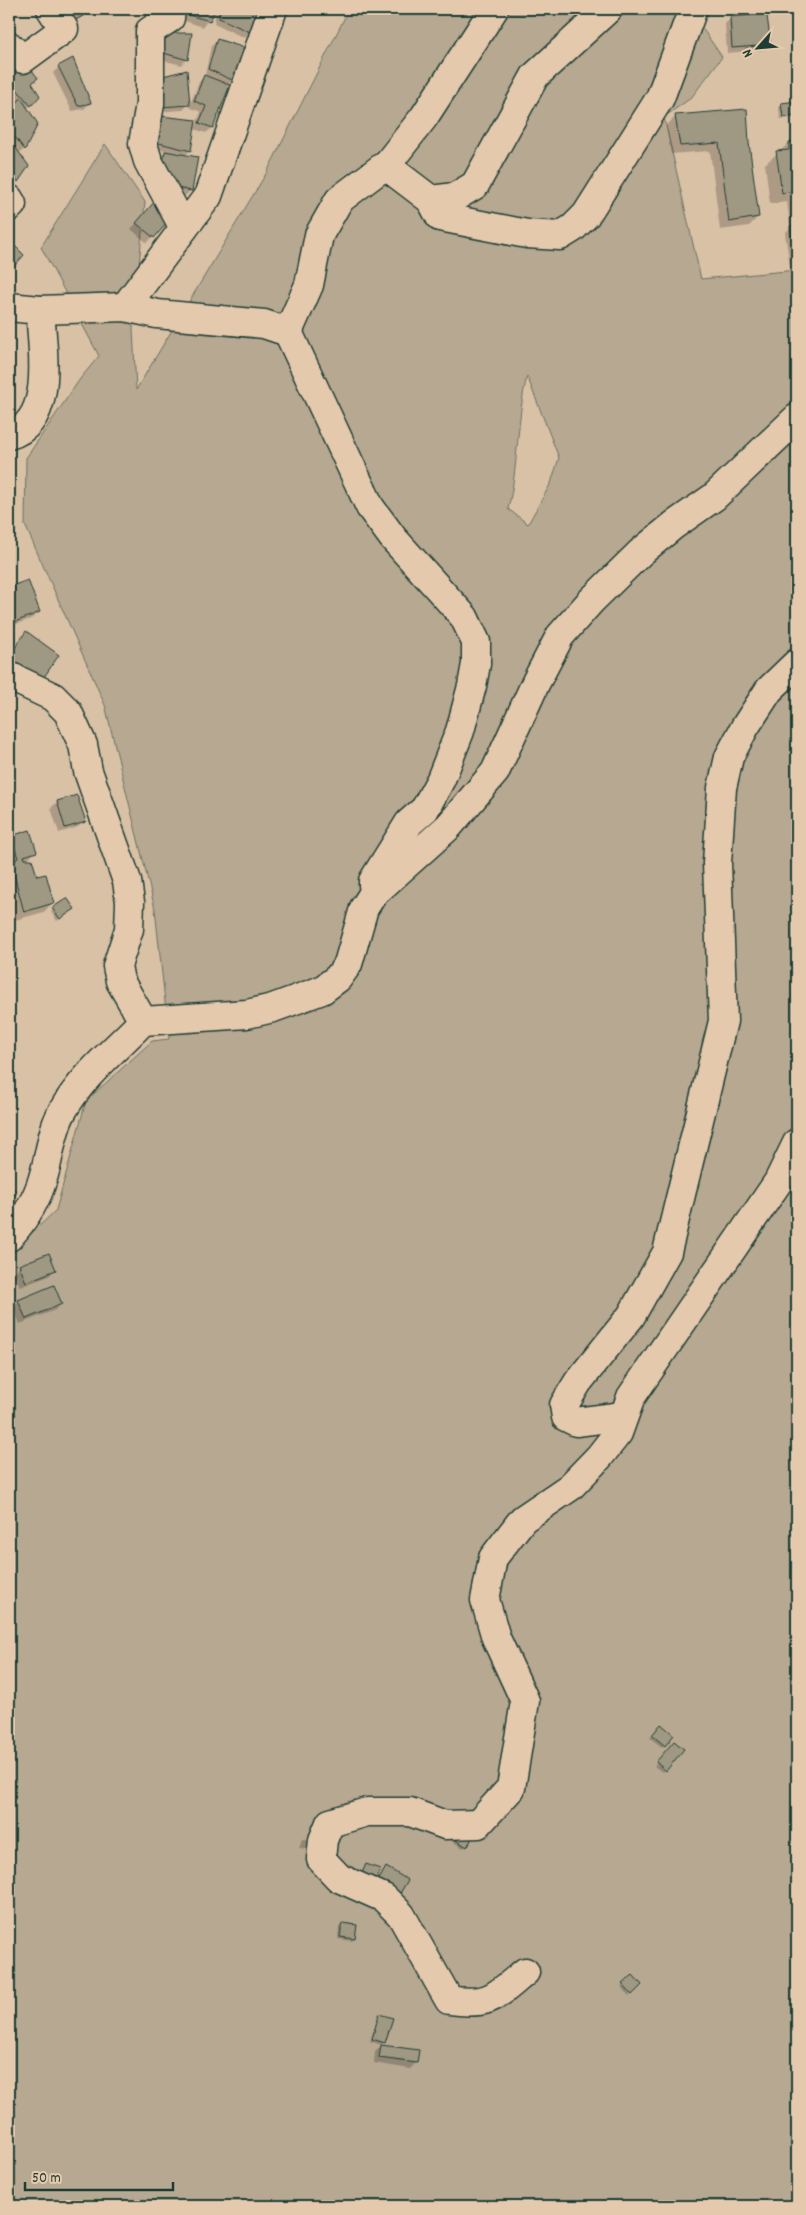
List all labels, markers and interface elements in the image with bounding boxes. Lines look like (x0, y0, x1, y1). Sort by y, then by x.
north arrow (734, 22, 784, 72)
text: N (738, 45, 759, 61)
scale bar (25, 2160, 172, 2192)
text: 50 m (32, 2168, 61, 2190)

